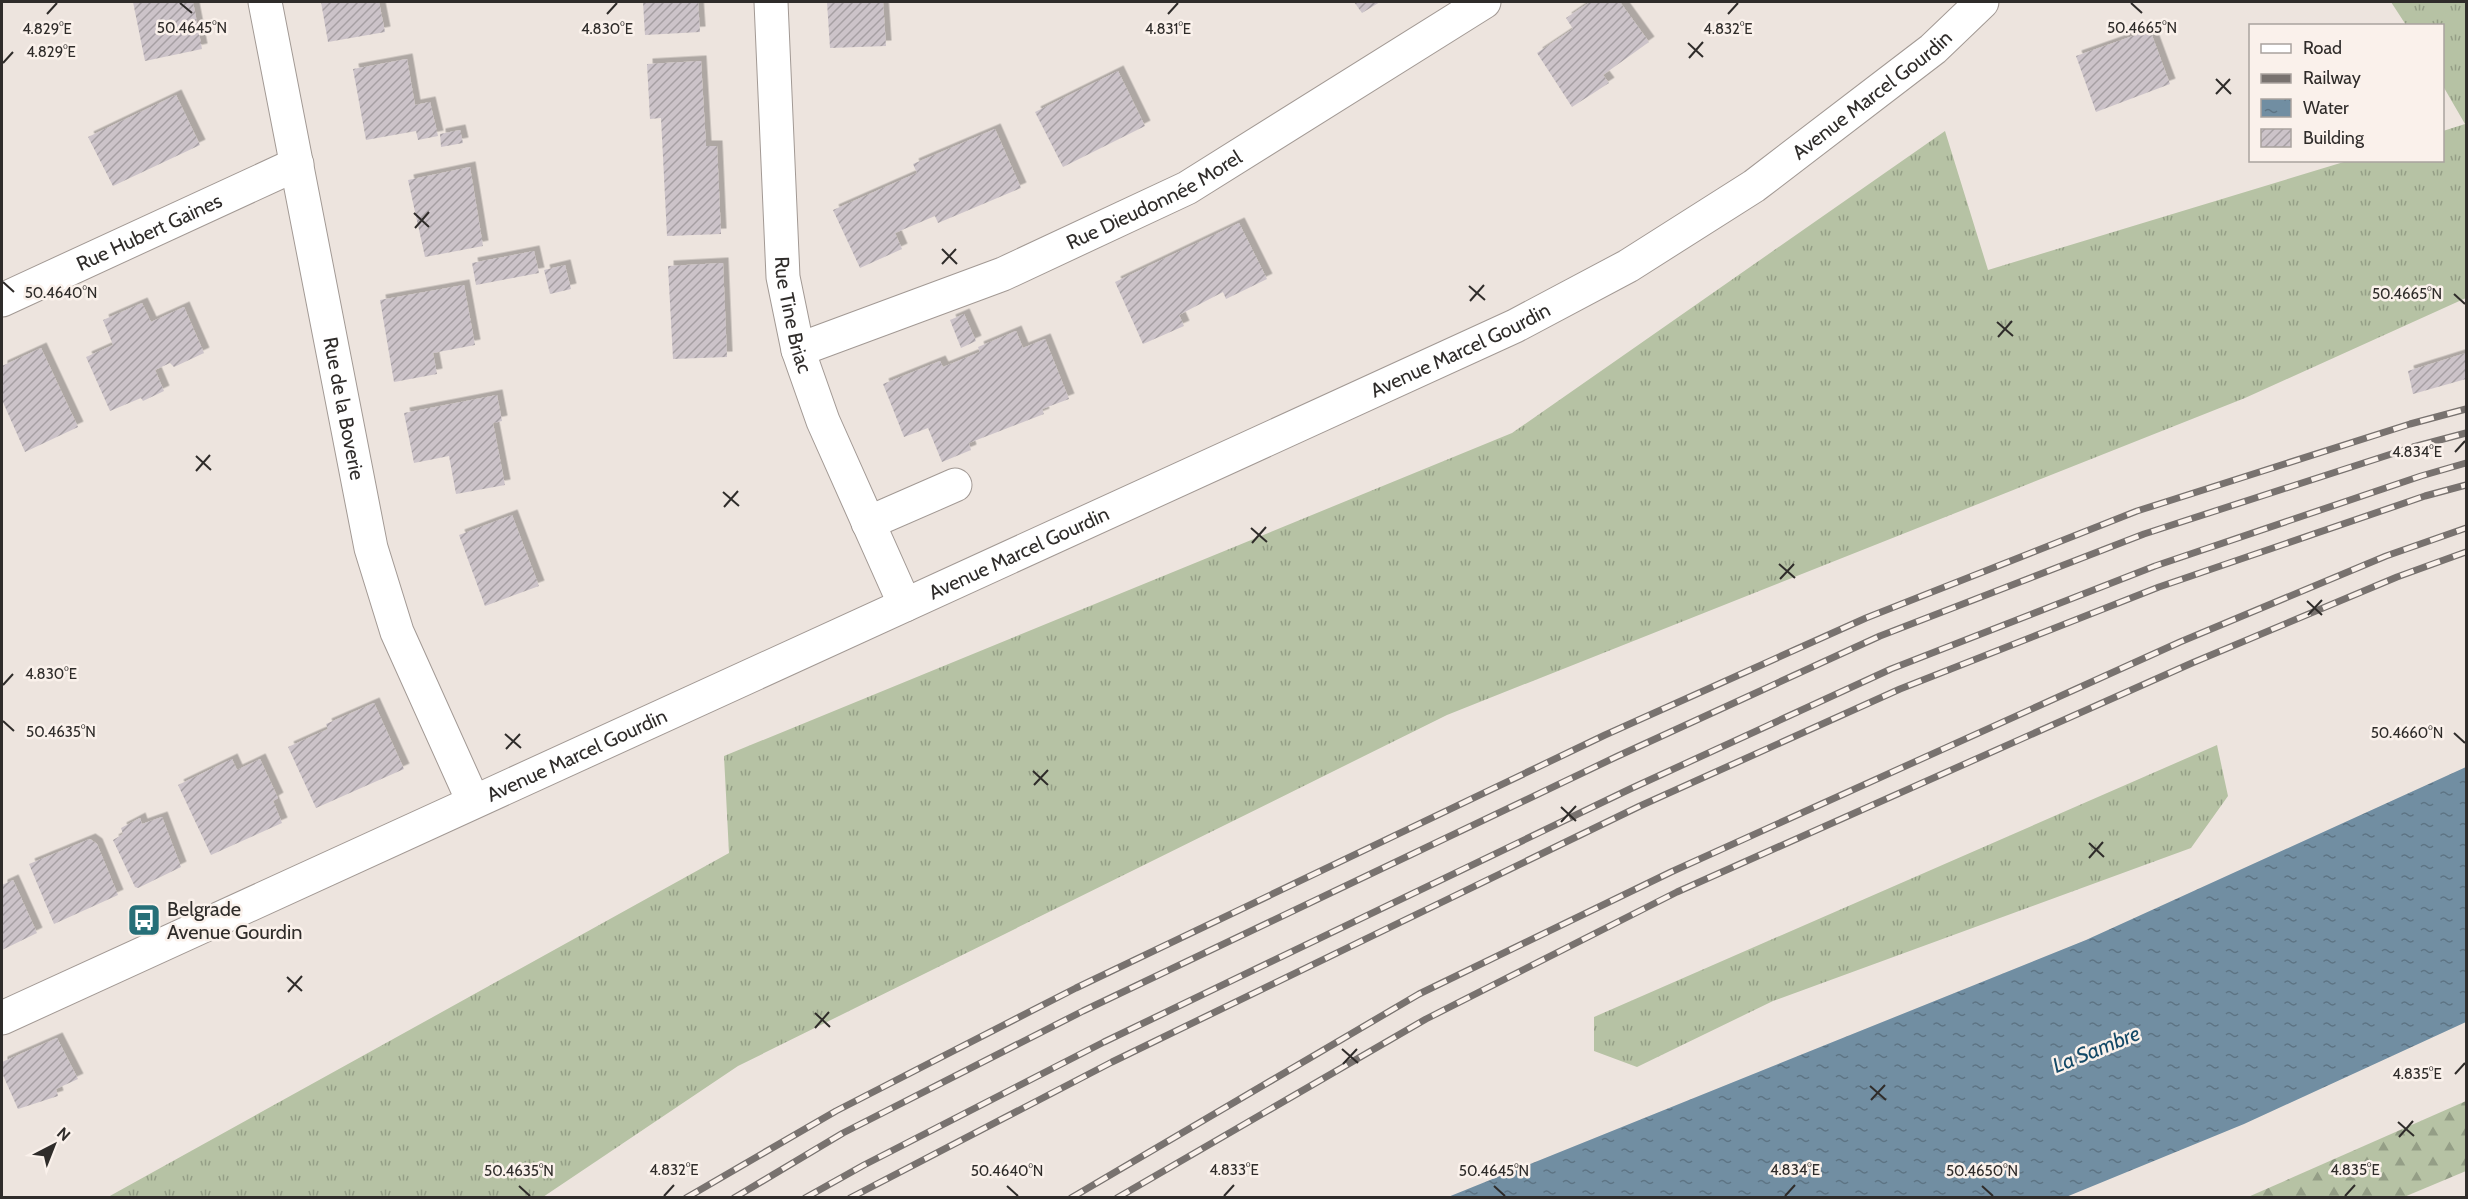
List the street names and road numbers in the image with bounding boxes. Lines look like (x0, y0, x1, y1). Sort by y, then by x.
street label: Avenue Marcel Gourdin (1787, 25, 1957, 164)
street label: Rue Dieudonnée Morel (1063, 145, 1246, 255)
street label: Rue Hubert Gaines (73, 188, 226, 276)
street label: Rue Tine Briac (770, 256, 817, 376)
street label: Avenue Marcel Gourdin (1367, 298, 1554, 402)
street label: Rue de la Boverie (318, 335, 370, 482)
street label: Avenue Marcel Gourdin (925, 501, 1113, 605)
street label: Avenue Marcel Gourdin (483, 704, 671, 807)

